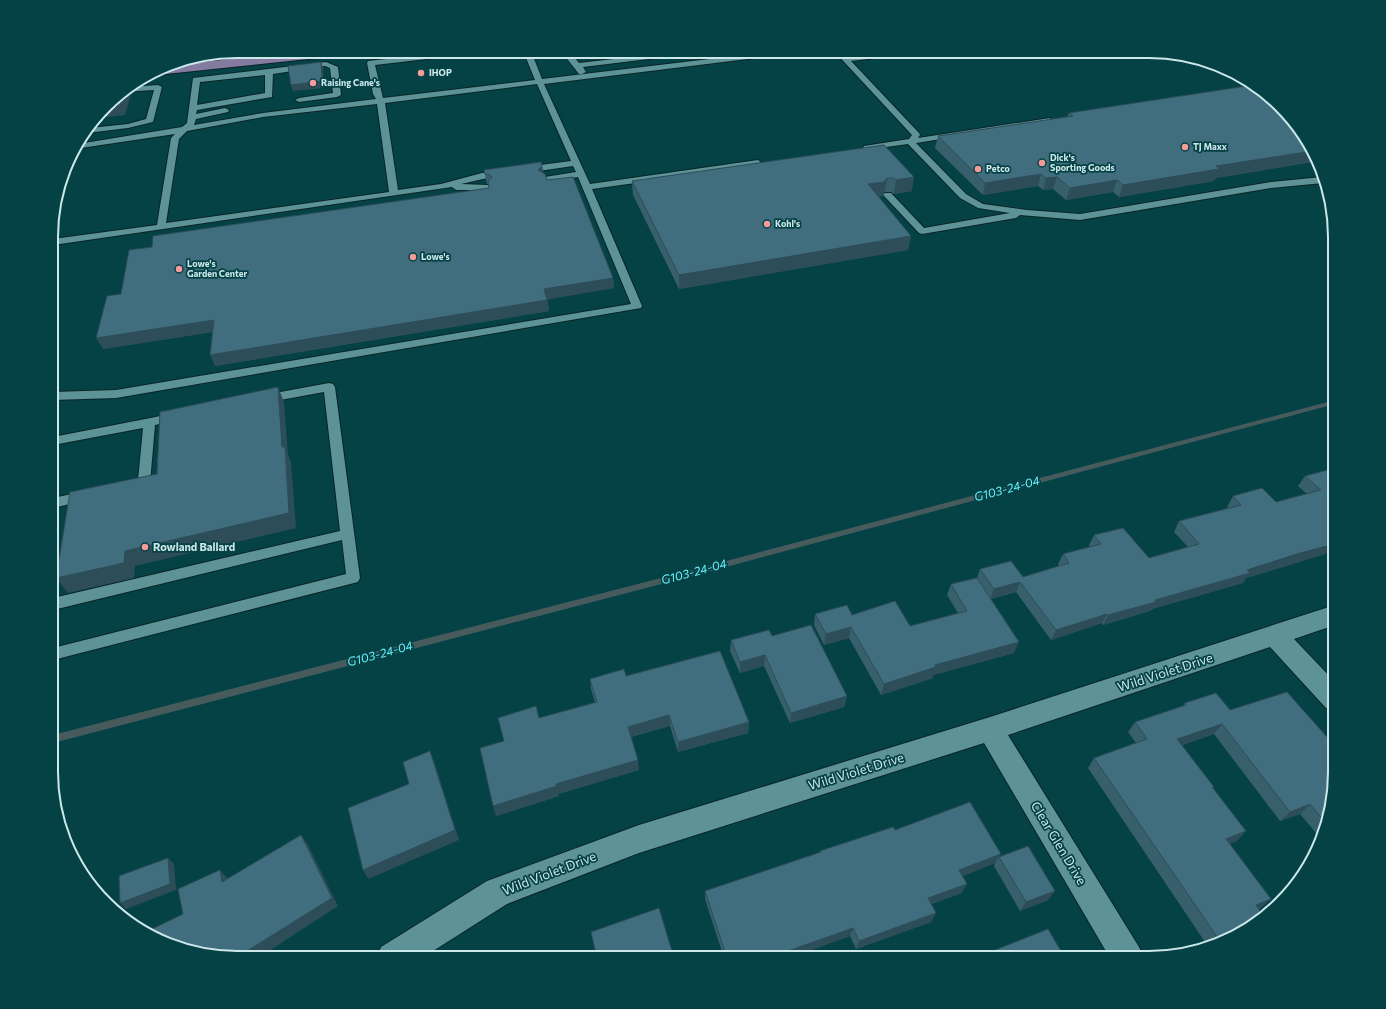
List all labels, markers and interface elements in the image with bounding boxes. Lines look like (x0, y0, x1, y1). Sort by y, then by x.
place label: IHOP (429, 67, 452, 78)
marker: IHOP (416, 68, 426, 78)
place label: Raising Cane's (321, 77, 380, 88)
marker: Raising Cane's (308, 78, 318, 88)
place label: TJ Maxx (1193, 141, 1227, 152)
marker: TJ Maxx (1180, 142, 1190, 152)
place label: Dick's Sporting Goods (1050, 152, 1115, 173)
marker: Dick's Sporting Goods (1037, 158, 1047, 168)
place label: Petco (986, 163, 1011, 174)
marker: Petco (973, 164, 983, 174)
place label: Kohl's (775, 218, 800, 229)
marker: Kohl's (762, 219, 772, 229)
place label: Lowe's (421, 251, 450, 262)
marker: Lowe's (408, 252, 418, 262)
place label: Lowe's Garden Center (187, 258, 247, 279)
marker: Lowe's Garden Center (174, 264, 184, 274)
water label: G103-24-04 (972, 473, 1041, 504)
place label: Rowland Ballard (153, 540, 235, 553)
marker: Rowland Ballard (140, 542, 150, 552)
water label: G103-24-04 (659, 556, 728, 587)
water label: G103-24-04 (345, 638, 414, 669)
street label: Wild Violet Drive (1115, 649, 1215, 695)
street label: Wild Violet Drive (806, 749, 906, 793)
street label: Clear Glen Drive (1028, 798, 1090, 888)
street label: Wild Violet Drive (500, 848, 598, 898)

